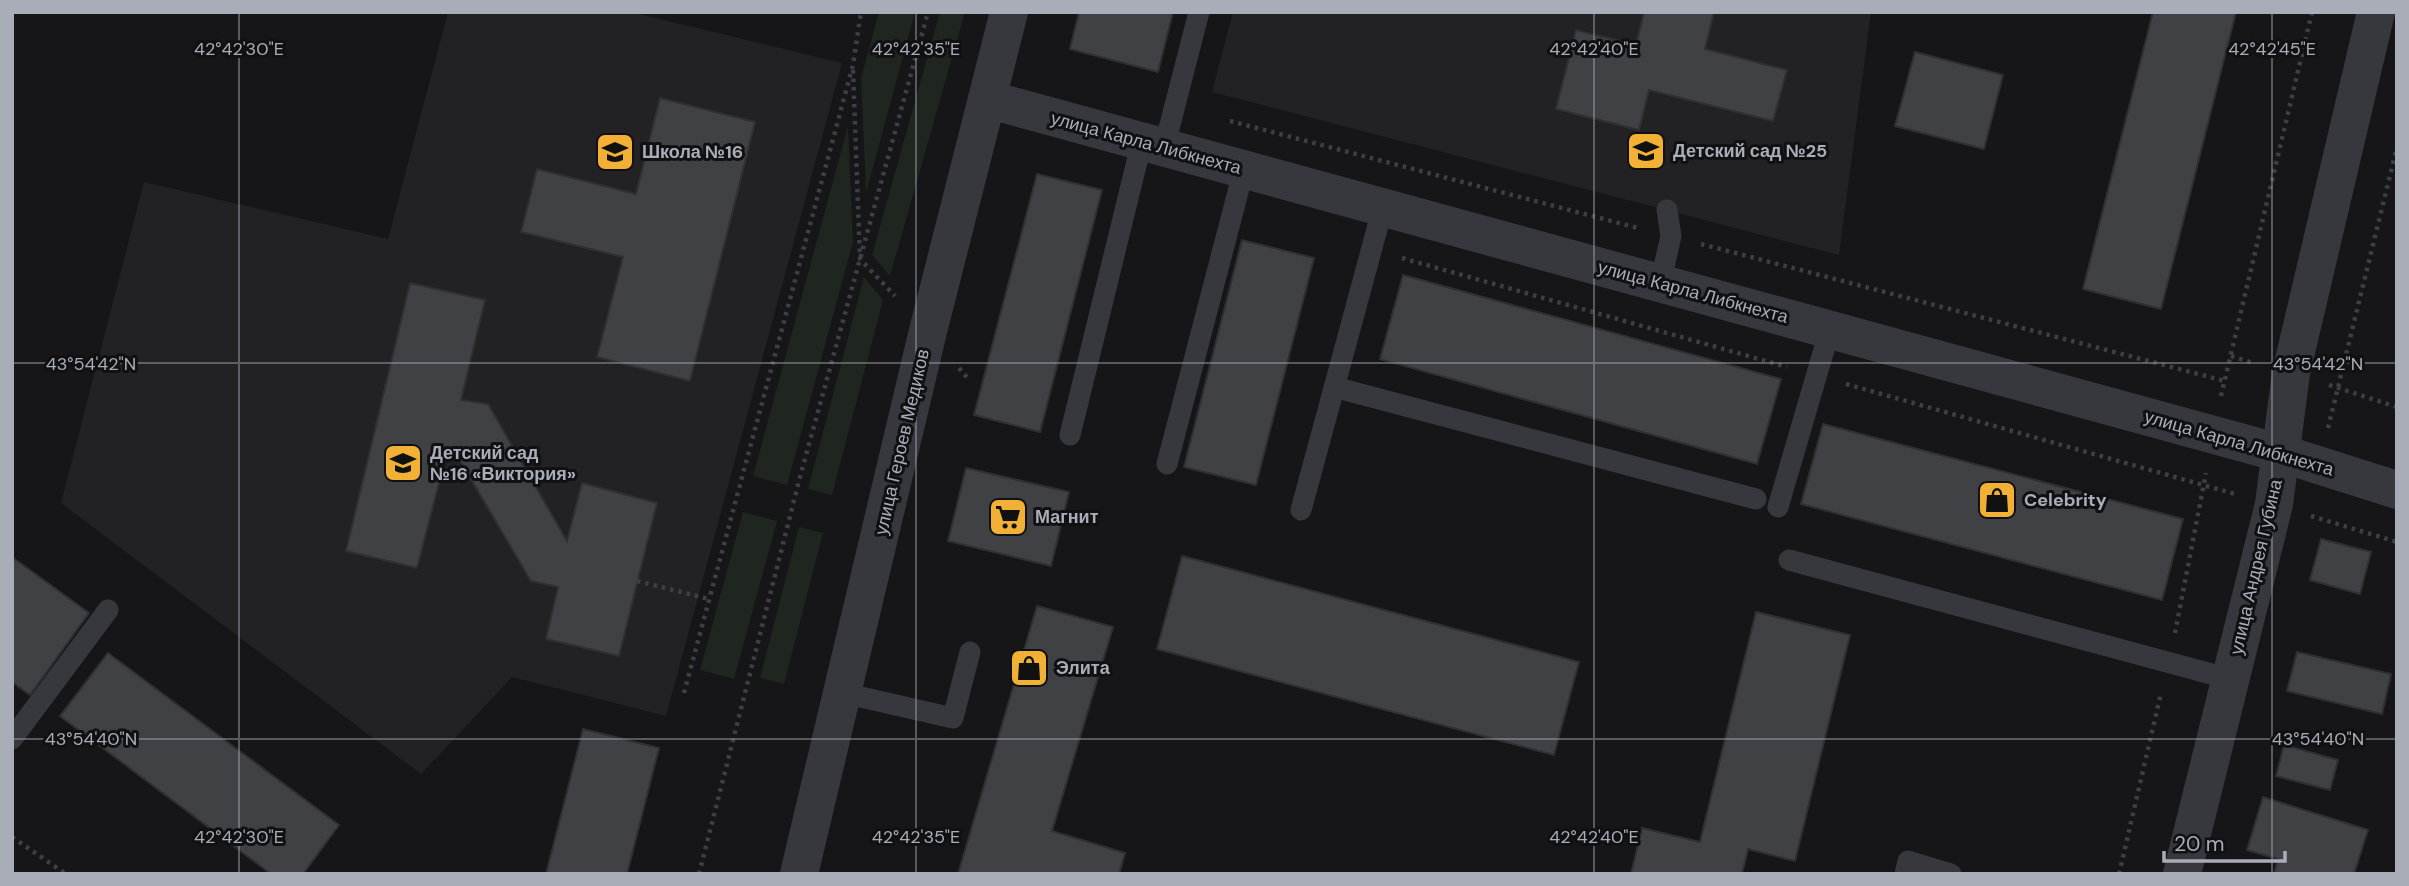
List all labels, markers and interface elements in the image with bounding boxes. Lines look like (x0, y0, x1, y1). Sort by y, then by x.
text: 42°42'30"E (194, 37, 284, 61)
text: 42°42'35"E (872, 37, 960, 61)
text: 42°42'40"E (1549, 37, 1639, 61)
text: 42°42'45"E (2228, 37, 2316, 61)
street label: улица Карла Либкнехта (1048, 106, 1245, 180)
school or university icon: Детский сад №25 (1625, 130, 1667, 172)
school or university icon: Школа №16 (594, 131, 636, 173)
place label: Детский сад №25 (1673, 139, 1827, 163)
place label: Школа №16 (642, 140, 743, 164)
street label: улица Карла Либкнехта (1595, 255, 1792, 329)
street label: улица Героев Медиков (869, 347, 935, 537)
text: 43°54'42"N (46, 352, 136, 376)
text: 43°54'42"N (2273, 352, 2363, 376)
street label: улица Карла Либкнехта (2142, 404, 2337, 482)
place label: Детский сад №16 «Виктория» (430, 441, 576, 486)
school or university icon: Детский сад №16 «Виктория» (382, 442, 424, 484)
street label: улица Андрея Губина (2224, 476, 2288, 657)
shop icon: Celebrity (1976, 479, 2018, 521)
place label: Celebrity (2024, 488, 2107, 512)
supermarket icon: Магнит (987, 496, 1029, 538)
place label: Магнит (1035, 505, 1099, 529)
shop icon: Элита (1008, 647, 1050, 689)
place label: Элита (1056, 656, 1111, 680)
text: 43°54'40"N (45, 727, 137, 751)
text: 43°54'40"N (2272, 727, 2364, 751)
scale bar (2164, 820, 2285, 864)
text: 42°42'30"E (194, 825, 284, 849)
text: 42°42'35"E (872, 825, 960, 849)
text: 42°42'40"E (1549, 825, 1639, 849)
text: 20 m (2174, 830, 2225, 858)

